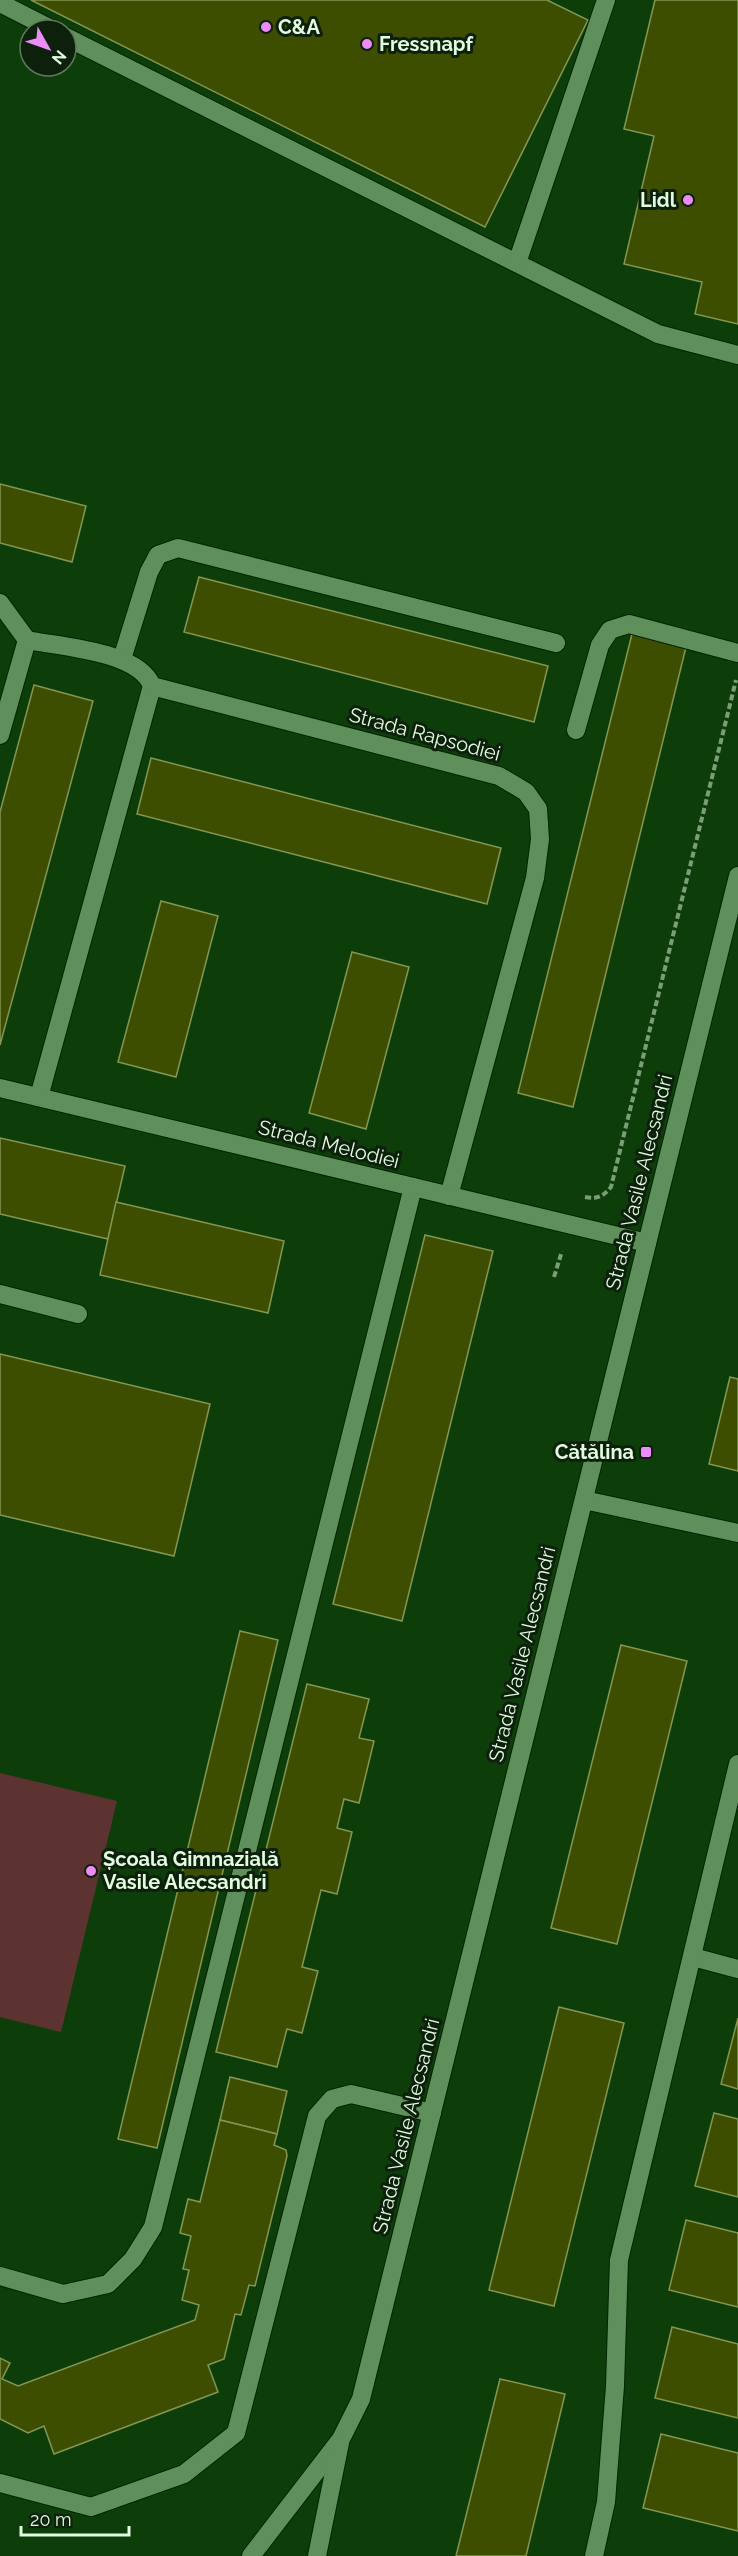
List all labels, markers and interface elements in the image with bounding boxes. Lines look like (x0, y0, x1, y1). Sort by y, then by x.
place label: C&A (278, 15, 321, 39)
north arrow (18, 18, 78, 78)
marker: C&A (259, 20, 273, 34)
place label: Fressnapf (379, 32, 473, 56)
marker: Fressnapf (360, 37, 374, 51)
text: N (48, 47, 70, 68)
place label: Lidl (640, 188, 677, 212)
marker: Lidl (681, 193, 695, 207)
street label: Strada Rapsodiei (347, 702, 503, 766)
street label: Strada Vasile Alecsandri (601, 1072, 677, 1292)
street label: Strada Melodiei (256, 1115, 402, 1173)
place label: Cătălina (555, 1440, 634, 1464)
marker: Cătălina (639, 1445, 653, 1459)
street label: Strada Vasile Alecsandri (484, 1544, 560, 1764)
place label: Școala Gimnazială Vasile Alecsandri (103, 1847, 279, 1894)
marker: Școala Gimnazială Vasile Alecsandri (84, 1864, 98, 1878)
street label: Strada Vasile Alecsandri (368, 2016, 444, 2236)
scale bar (21, 2499, 129, 2537)
text: 20 m (30, 2509, 72, 2530)

